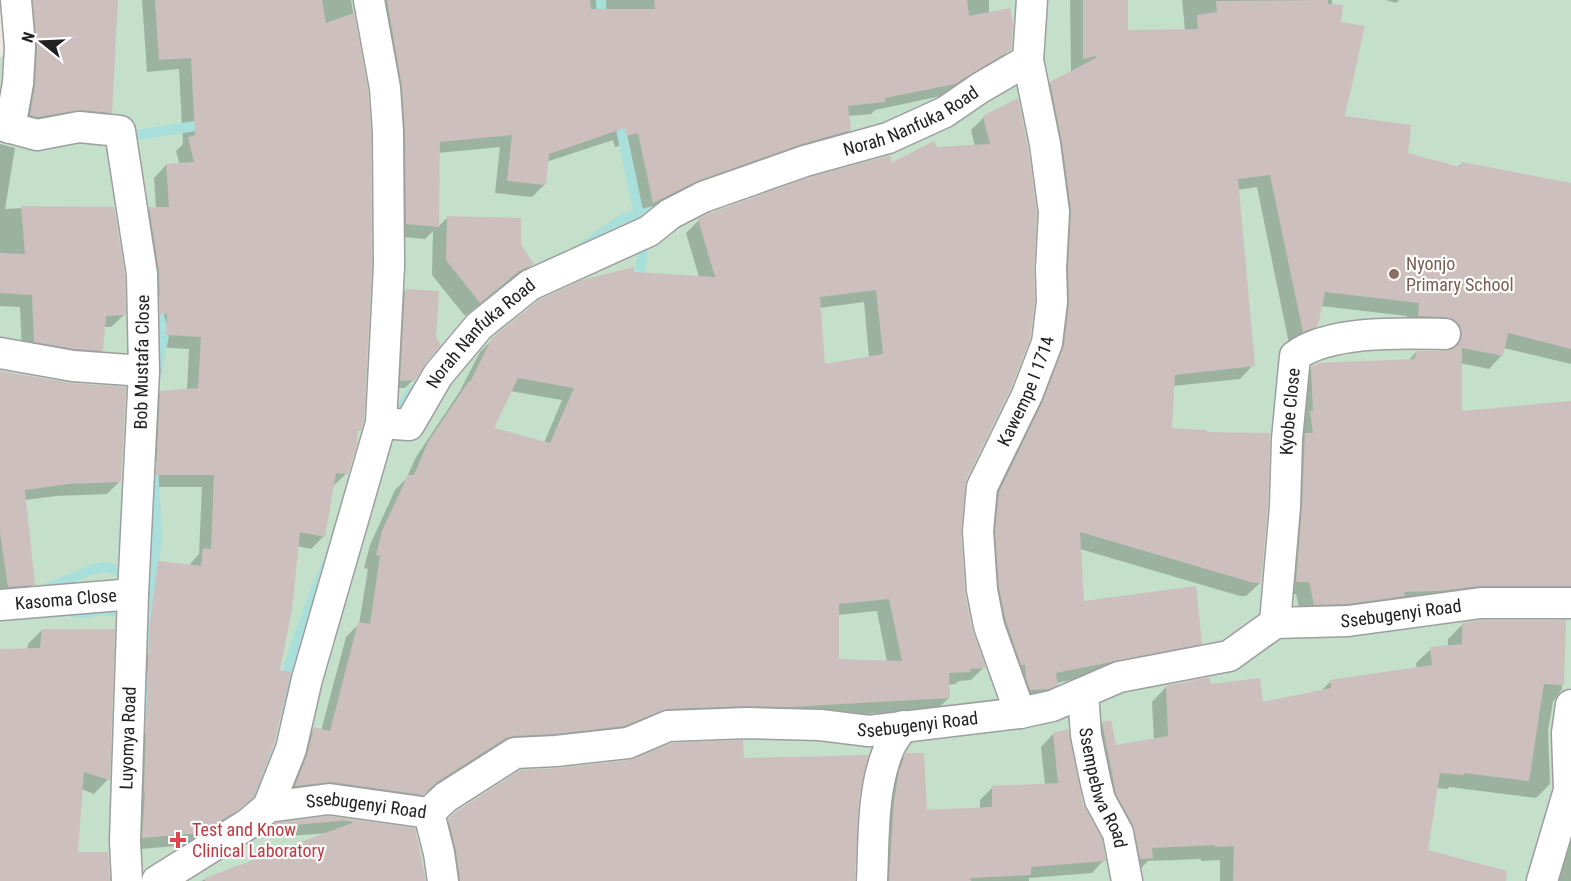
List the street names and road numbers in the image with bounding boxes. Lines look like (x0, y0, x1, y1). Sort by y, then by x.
street label: Norah Nanfuka Road (841, 81, 982, 160)
street label: Norah Nanfuka Road (422, 274, 539, 392)
street label: Bob Mustafa Close (130, 294, 153, 430)
street label: Kawempe I 1714 (993, 335, 1058, 449)
street label: Kyobe Close (1276, 367, 1304, 455)
street label: Kasoma Close (14, 584, 117, 614)
street label: Ssebugenyi Road (1340, 595, 1463, 631)
street label: Luyomya Road (115, 686, 140, 790)
street label: Ssebugenyi Road (856, 707, 979, 741)
street label: Ssempebwa Road (1076, 727, 1132, 850)
street label: Ssebugenyi Road (304, 788, 428, 823)

